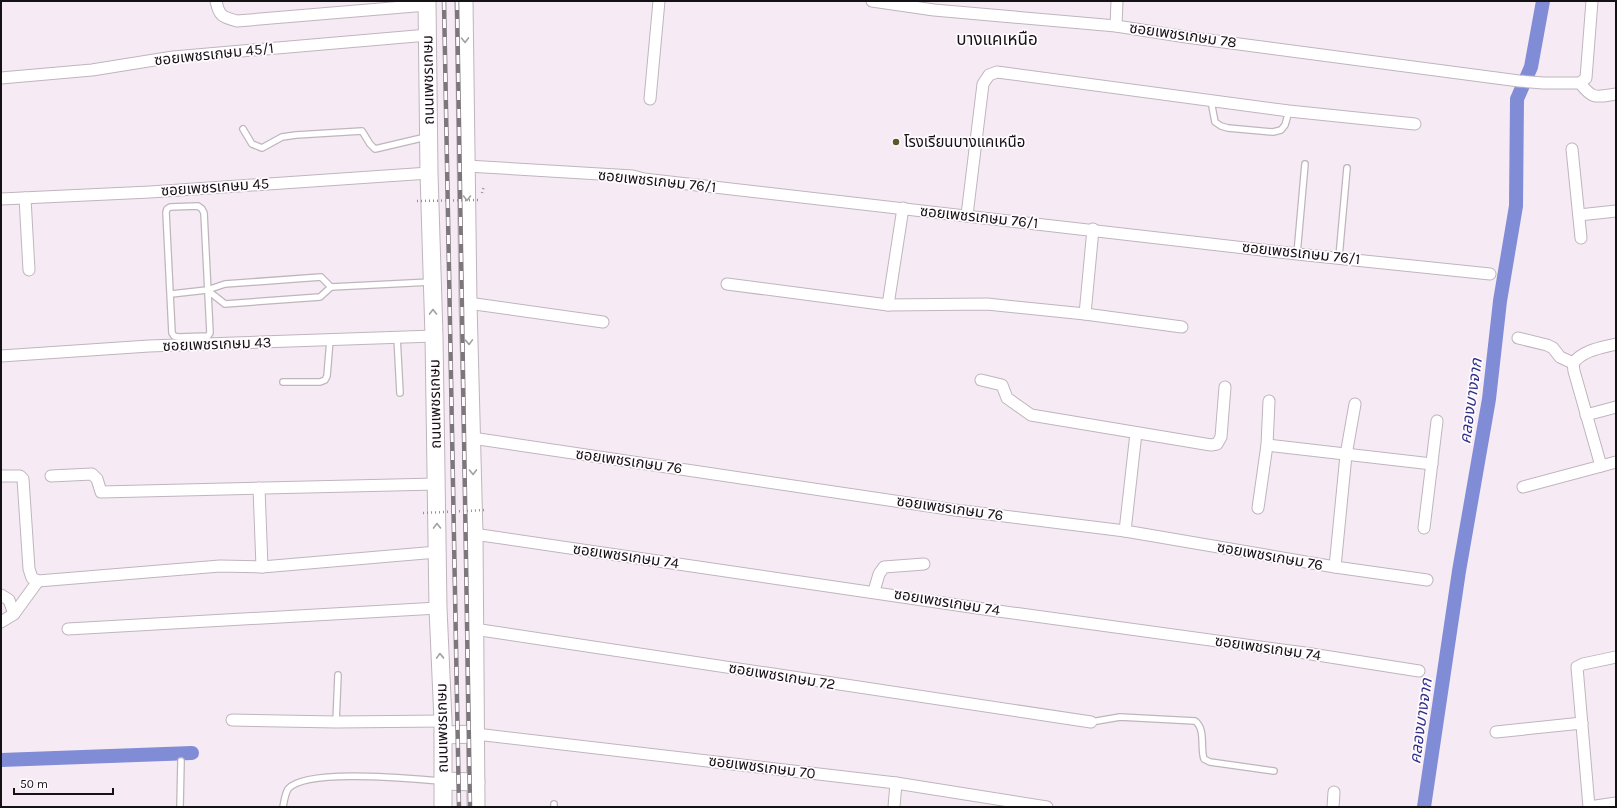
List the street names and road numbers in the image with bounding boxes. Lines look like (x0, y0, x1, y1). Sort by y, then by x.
street label: ซอยเพชรเกษม 78 (1128, 19, 1238, 51)
street label: ถนนเพชรเกษม (418, 35, 438, 125)
street label: ซอยเพชรเกษม 45/1 (153, 39, 275, 69)
street label: ซอยเพชรเกษม 76/1 (597, 166, 717, 196)
street label: ซอยเพชรเกษม 45 (160, 174, 270, 200)
street label: ซอยเพชรเกษม 76/1 (919, 202, 1039, 232)
street label: ซอยเพชรเกษม 76/1 (1241, 238, 1361, 268)
street label: ซอยเพชรเกษม 43 (162, 333, 272, 355)
street label: ถนนเพชรเกษม (425, 359, 445, 449)
street label: ซอยเพชรเกษม 76 (575, 445, 683, 477)
street label: ซอยเพชรเกษม 76 (896, 492, 1004, 524)
street label: ซอยเพชรเกษม 76 (1216, 538, 1324, 574)
street label: ซอยเพชรเกษม 74 (572, 540, 681, 572)
street label: ซอยเพชรเกษม 74 (893, 585, 1002, 619)
street label: ซอยเพชรเกษม 74 (1214, 632, 1323, 664)
street label: ซอยเพชรเกษม 72 (727, 659, 837, 693)
street label: ถนนเพชรเกษม (432, 683, 452, 773)
street label: ซอยเพชรเกษม 70 (707, 752, 817, 783)

